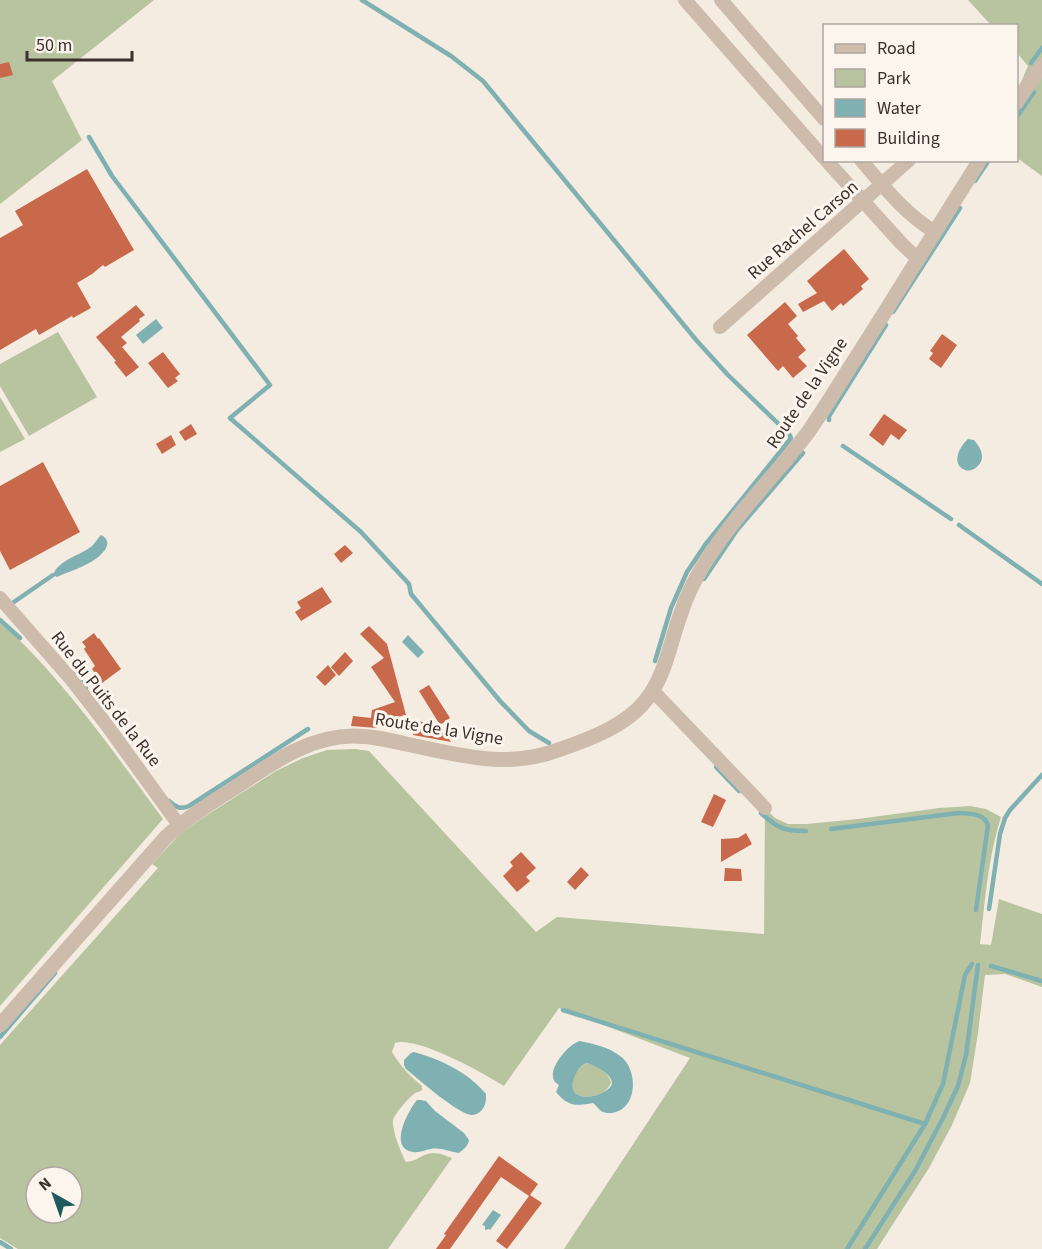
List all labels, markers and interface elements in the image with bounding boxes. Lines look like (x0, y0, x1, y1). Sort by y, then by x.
scale bar (27, 24, 132, 62)
legend (823, 24, 1018, 162)
text: 50 m (36, 33, 72, 58)
text: Road (877, 36, 916, 61)
text: Park (877, 66, 911, 91)
text: Water (877, 96, 921, 121)
text: Building (877, 126, 940, 151)
street label: Rue Rachel Carson (742, 175, 864, 285)
street label: Route de la Vigne (760, 332, 854, 454)
street label: Rue du Puits de la Rue (45, 626, 167, 772)
street label: Route de la Vigne (373, 707, 505, 751)
north arrow (24, 1165, 84, 1225)
text: N (34, 1172, 56, 1196)

